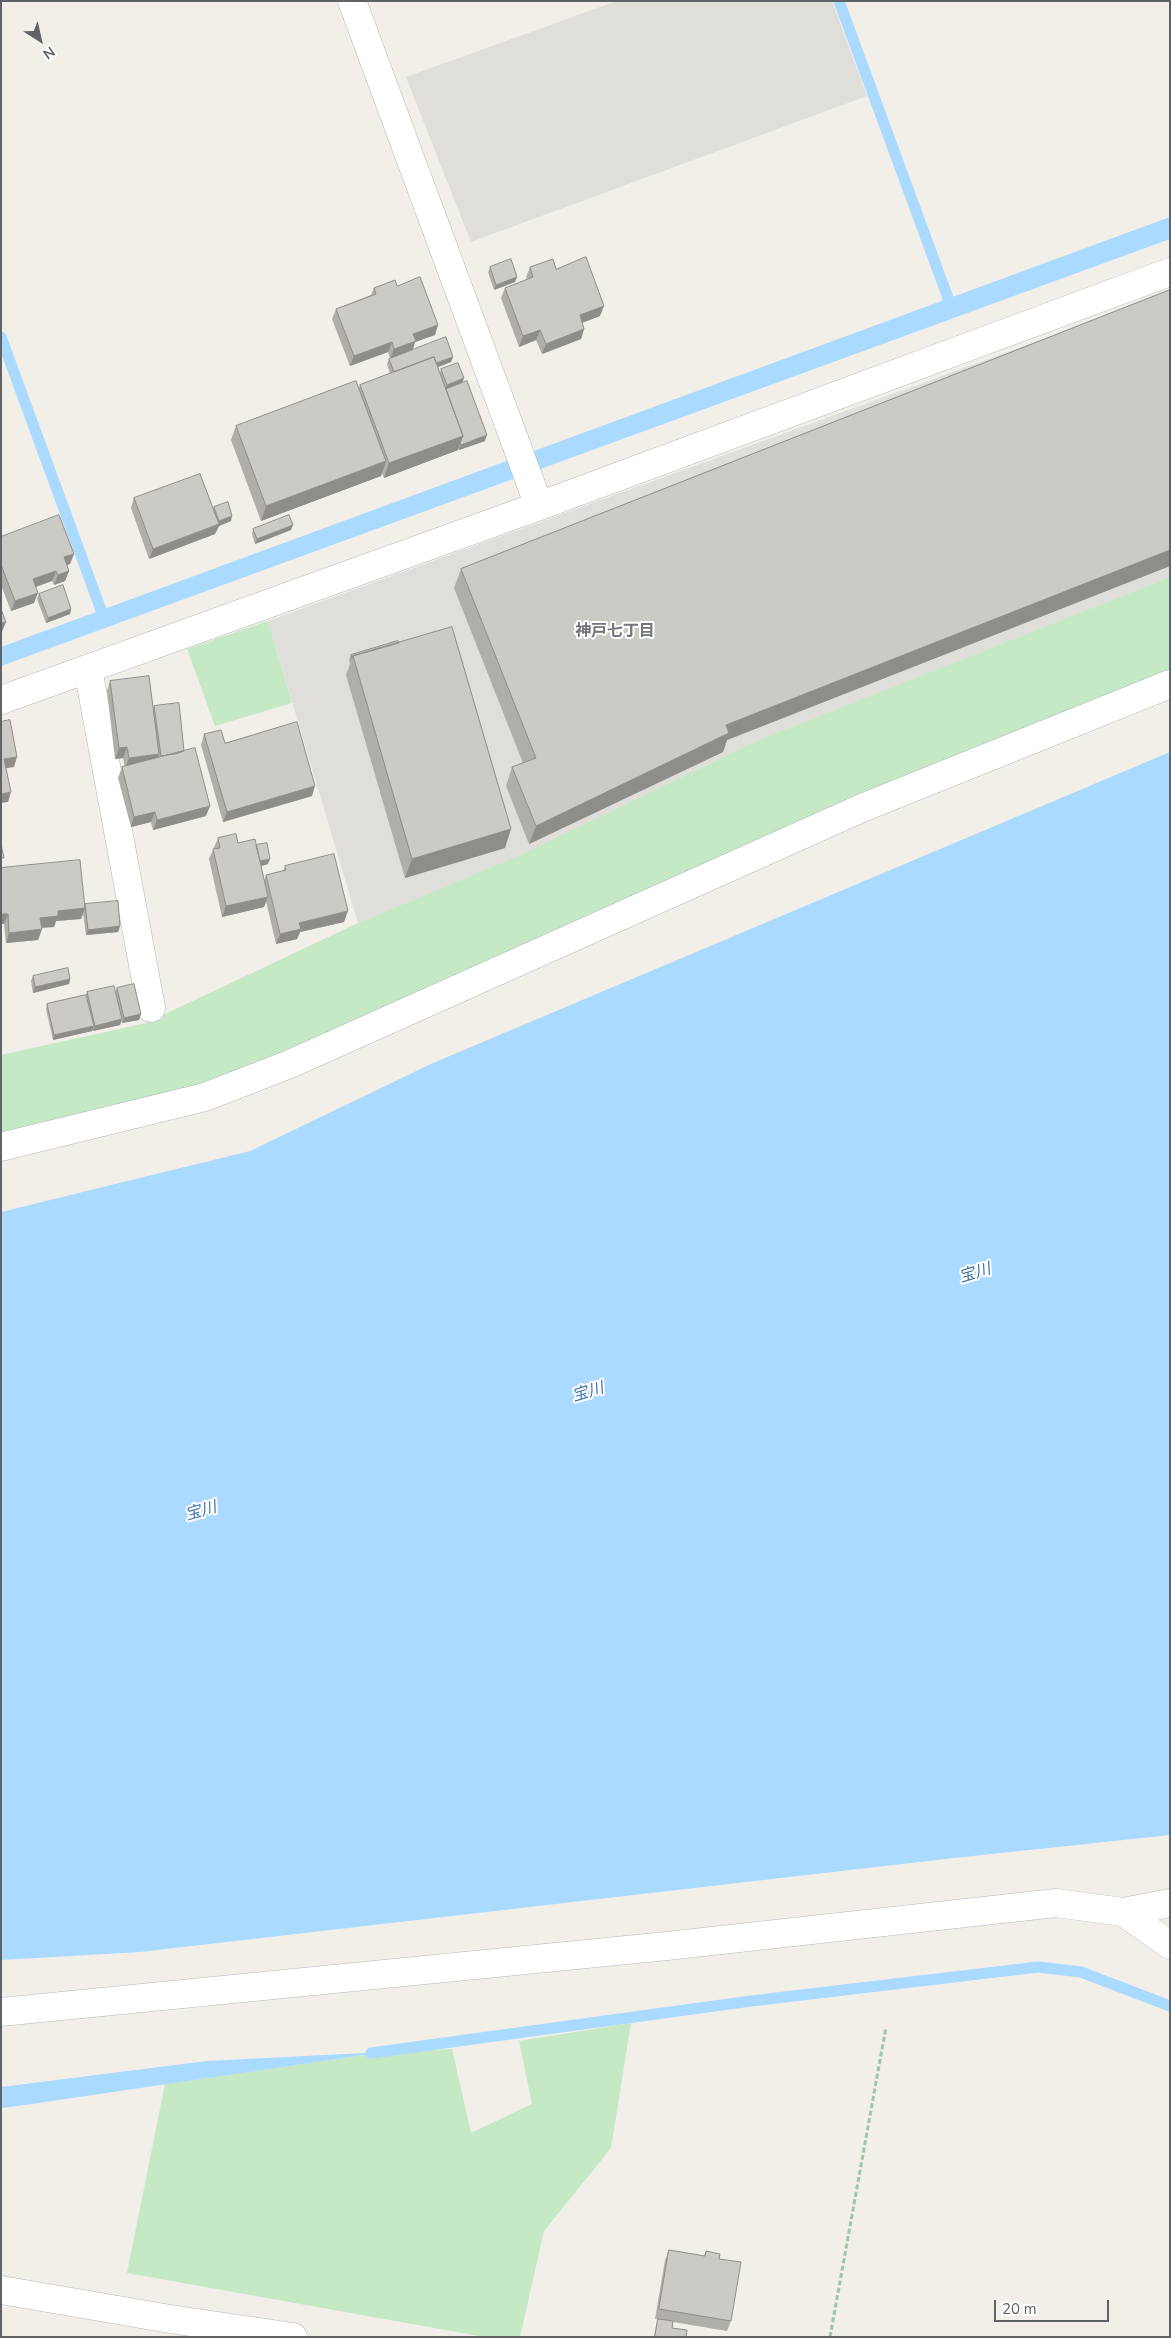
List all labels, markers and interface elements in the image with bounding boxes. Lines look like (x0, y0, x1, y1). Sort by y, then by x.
north arrow (15, 15, 65, 65)
text: N (39, 42, 59, 63)
district label: 神戸七丁目 (575, 622, 655, 642)
water label: 宝川 (957, 1260, 993, 1288)
water label: 宝川 (570, 1379, 606, 1407)
water label: 宝川 (183, 1498, 219, 1526)
scale bar (996, 2290, 1111, 2322)
text: 20 m (1002, 2299, 1037, 2319)

